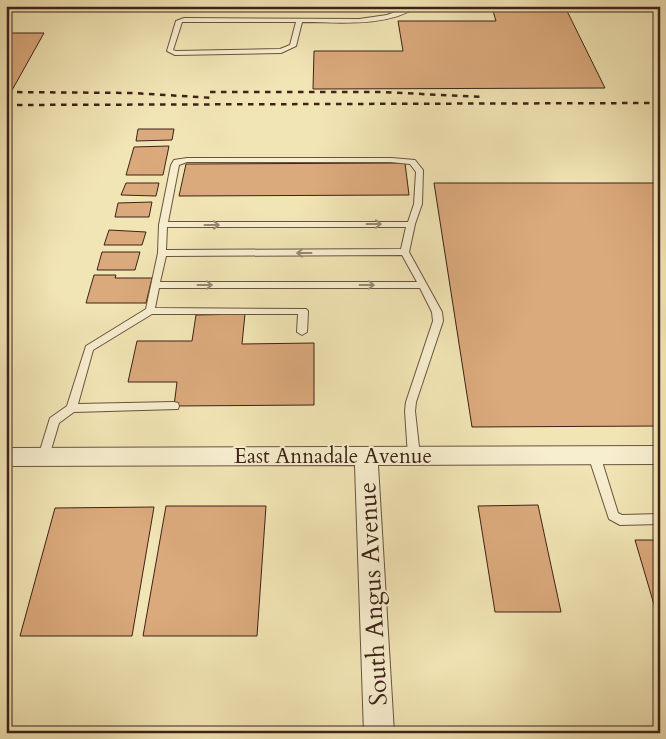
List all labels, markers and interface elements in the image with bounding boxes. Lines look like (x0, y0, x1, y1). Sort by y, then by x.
one-way arrow (366, 219, 382, 229)
one-way arrow (204, 220, 220, 230)
one-way arrow (296, 248, 312, 258)
one-way arrow (196, 280, 212, 290)
one-way arrow (358, 280, 375, 290)
street label: East Annadale Avenue (234, 442, 432, 471)
street label: South Angus Avenue (350, 481, 396, 707)

